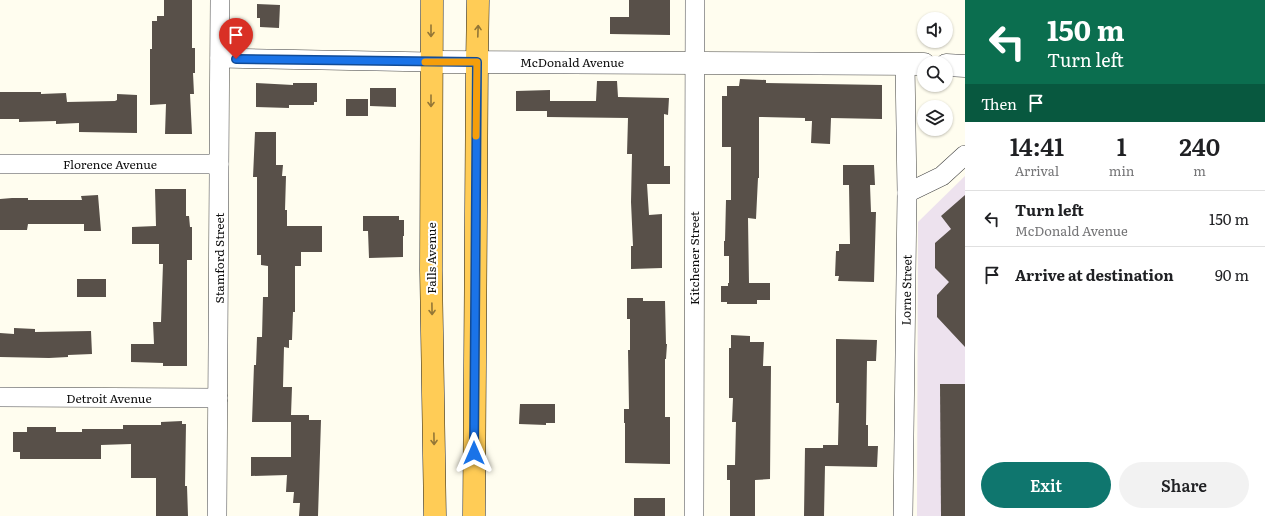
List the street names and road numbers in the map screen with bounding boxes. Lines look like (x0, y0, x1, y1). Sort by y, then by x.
street label: McDonald Avenue (520, 53, 624, 71)
street label: Florence Avenue (63, 155, 157, 173)
street label: Kitchener Street (685, 211, 703, 305)
street label: Stamford Street (210, 212, 228, 303)
street label: Falls Avenue (422, 222, 440, 294)
street label: Lorne Street (896, 254, 916, 326)
street label: Detroit Avenue (66, 389, 152, 407)

